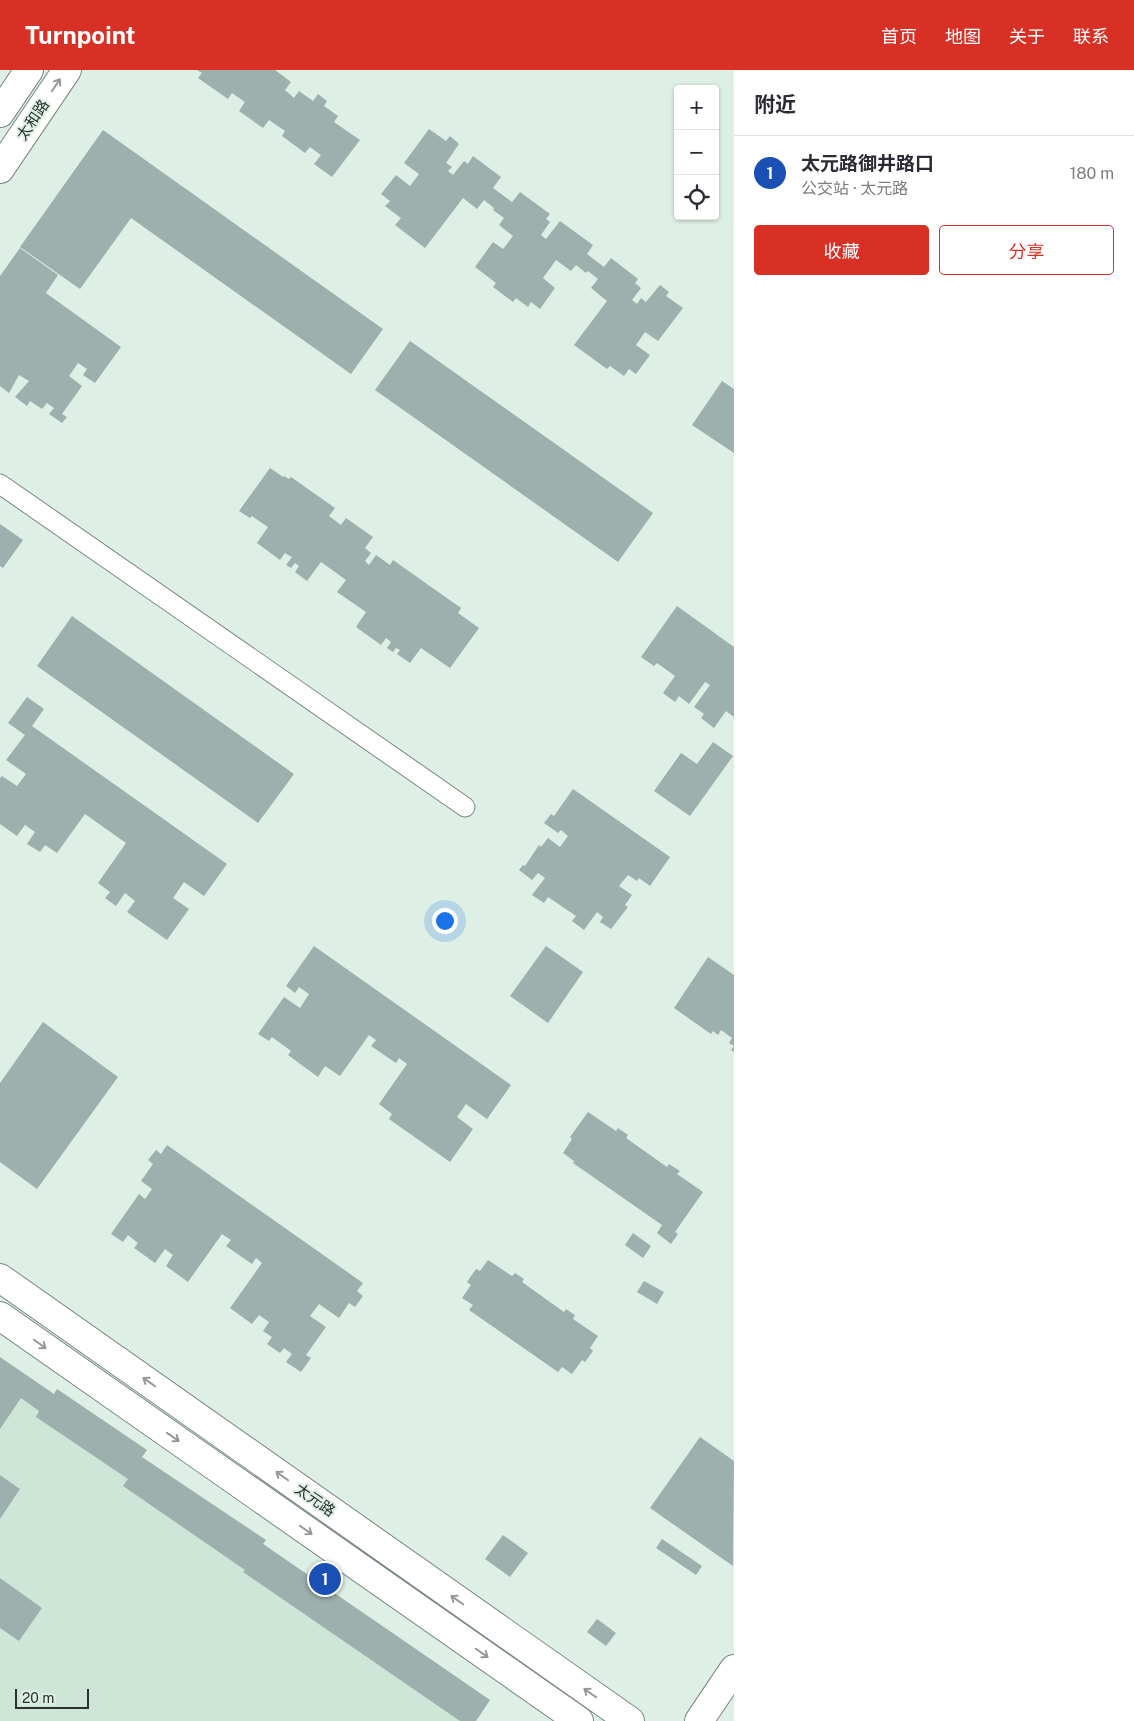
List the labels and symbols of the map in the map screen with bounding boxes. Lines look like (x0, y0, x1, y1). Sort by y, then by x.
one-way arrow (51, 79, 61, 93)
street label: 太和路 (13, 96, 52, 143)
your location (432, 908, 458, 934)
one-way arrow (33, 1339, 47, 1349)
one-way arrow (142, 1377, 156, 1387)
one-way arrow (166, 1432, 180, 1442)
one-way arrow (275, 1471, 289, 1481)
street label: 太元路 (292, 1480, 339, 1519)
one-way arrow (299, 1525, 313, 1535)
pin: 1 (309, 1560, 341, 1598)
one-way arrow (451, 1595, 465, 1605)
one-way arrow (475, 1648, 489, 1658)
scale bar (15, 1686, 89, 1709)
one-way arrow (584, 1688, 598, 1698)

